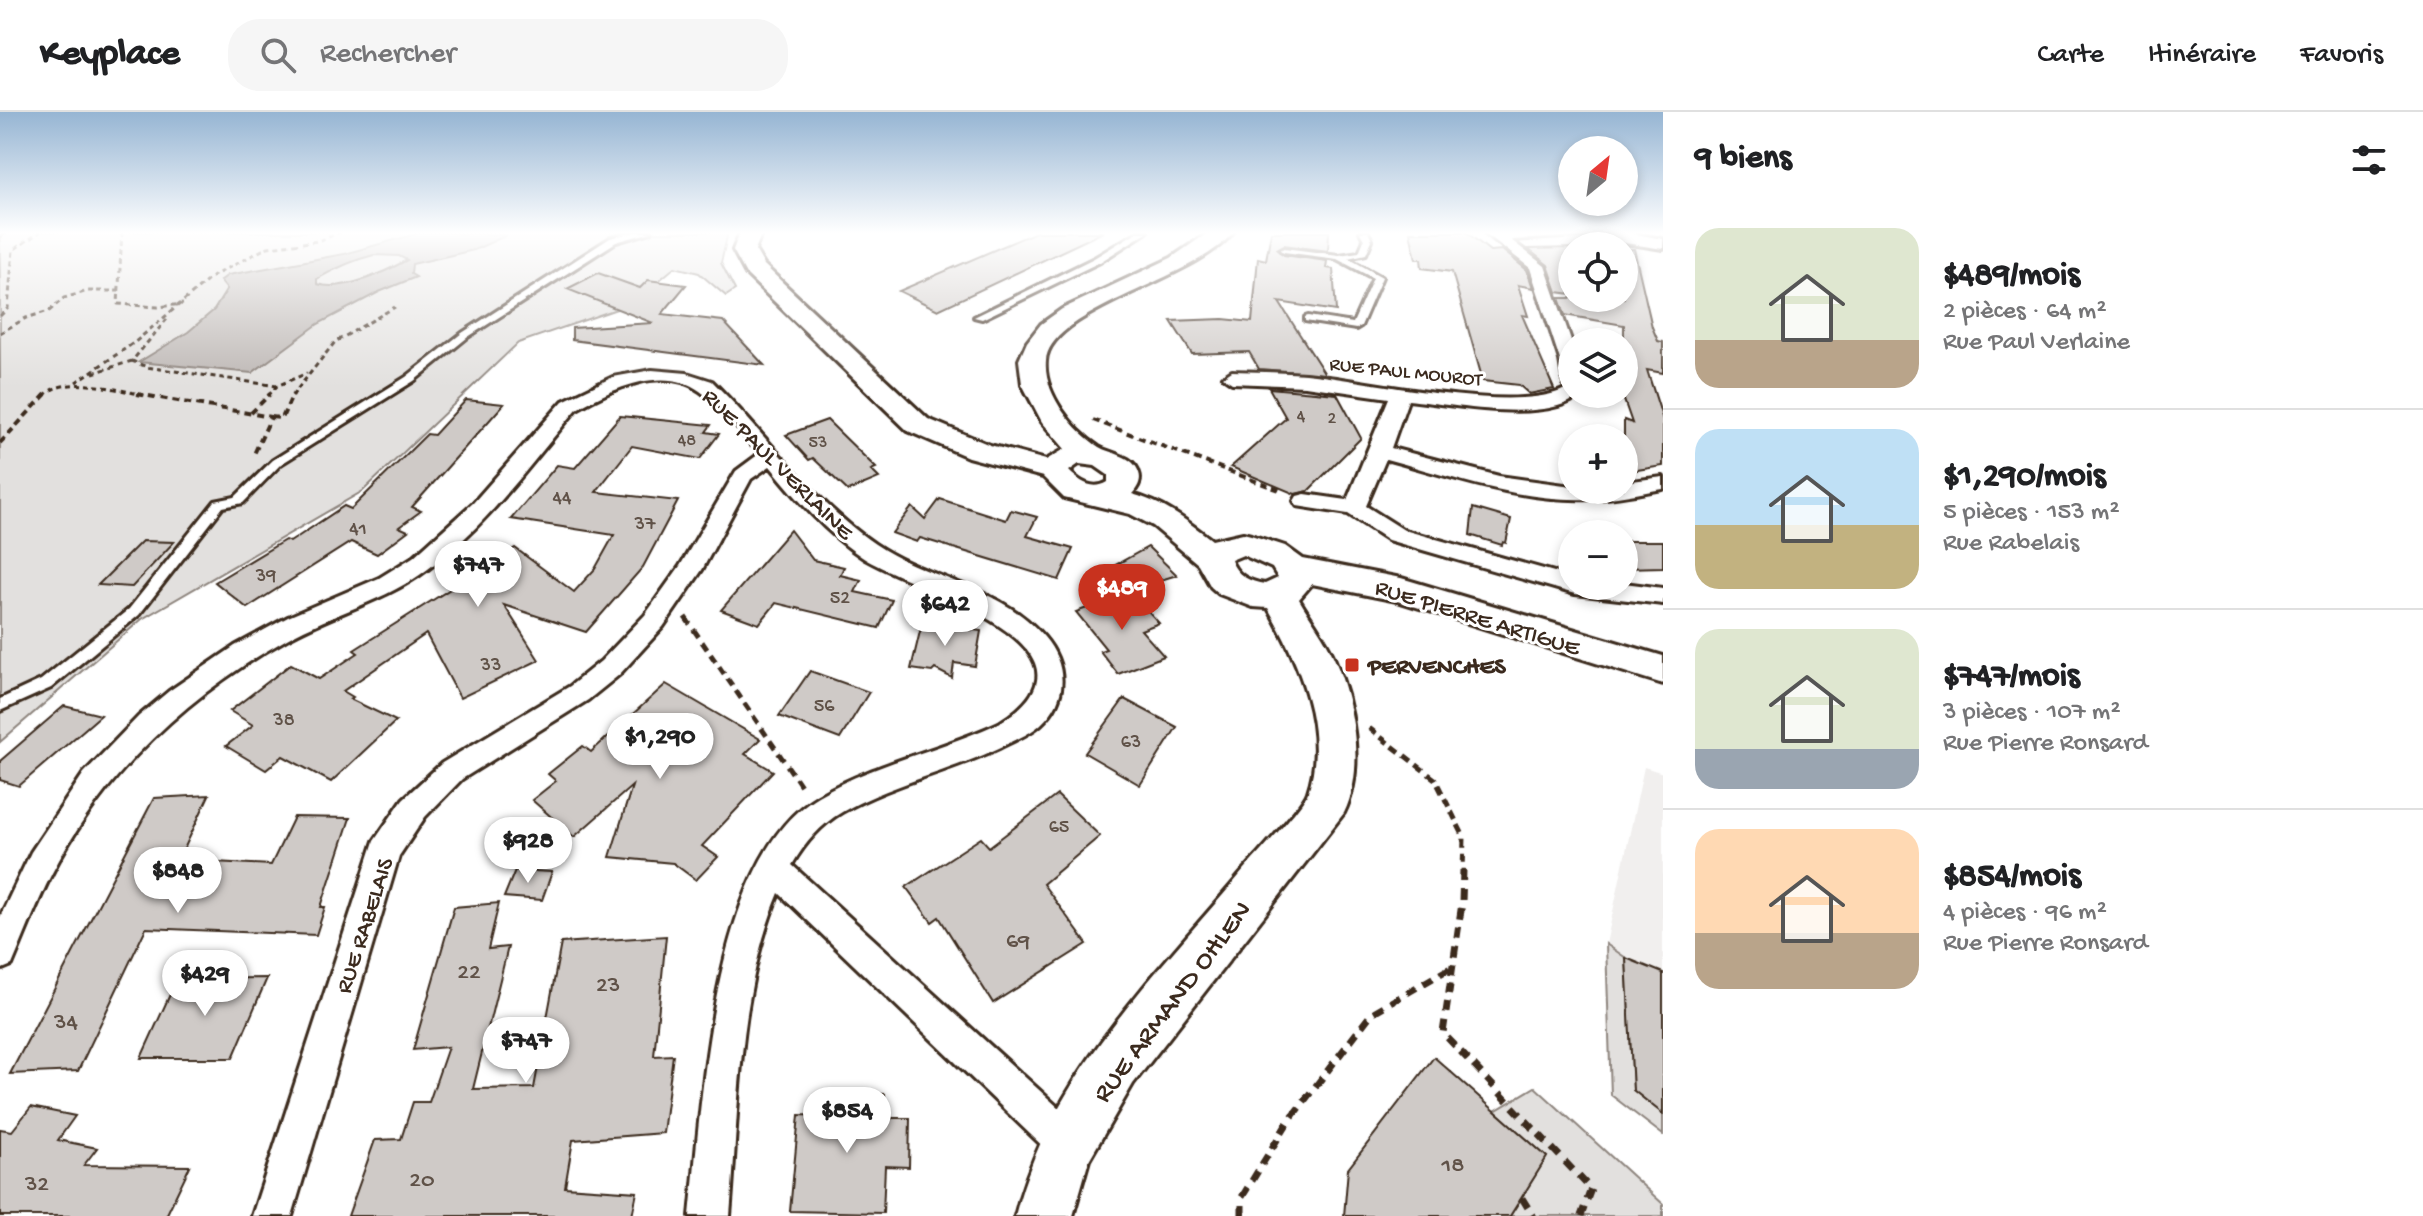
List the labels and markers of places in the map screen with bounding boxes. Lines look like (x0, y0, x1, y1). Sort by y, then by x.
pin: $747 (431, 541, 525, 609)
pin: $489 (1075, 564, 1169, 632)
pin: $642 (898, 580, 992, 648)
place label: PERVENCHES (1366, 654, 1506, 683)
marker: PERVENCHES (1343, 656, 1361, 674)
pin: $1,290 (595, 713, 725, 781)
pin: $928 (481, 817, 575, 885)
pin: $848 (131, 847, 225, 915)
pin: $429 (158, 950, 252, 1018)
pin: $747 (479, 1017, 573, 1085)
pin: $854 (800, 1087, 894, 1155)

